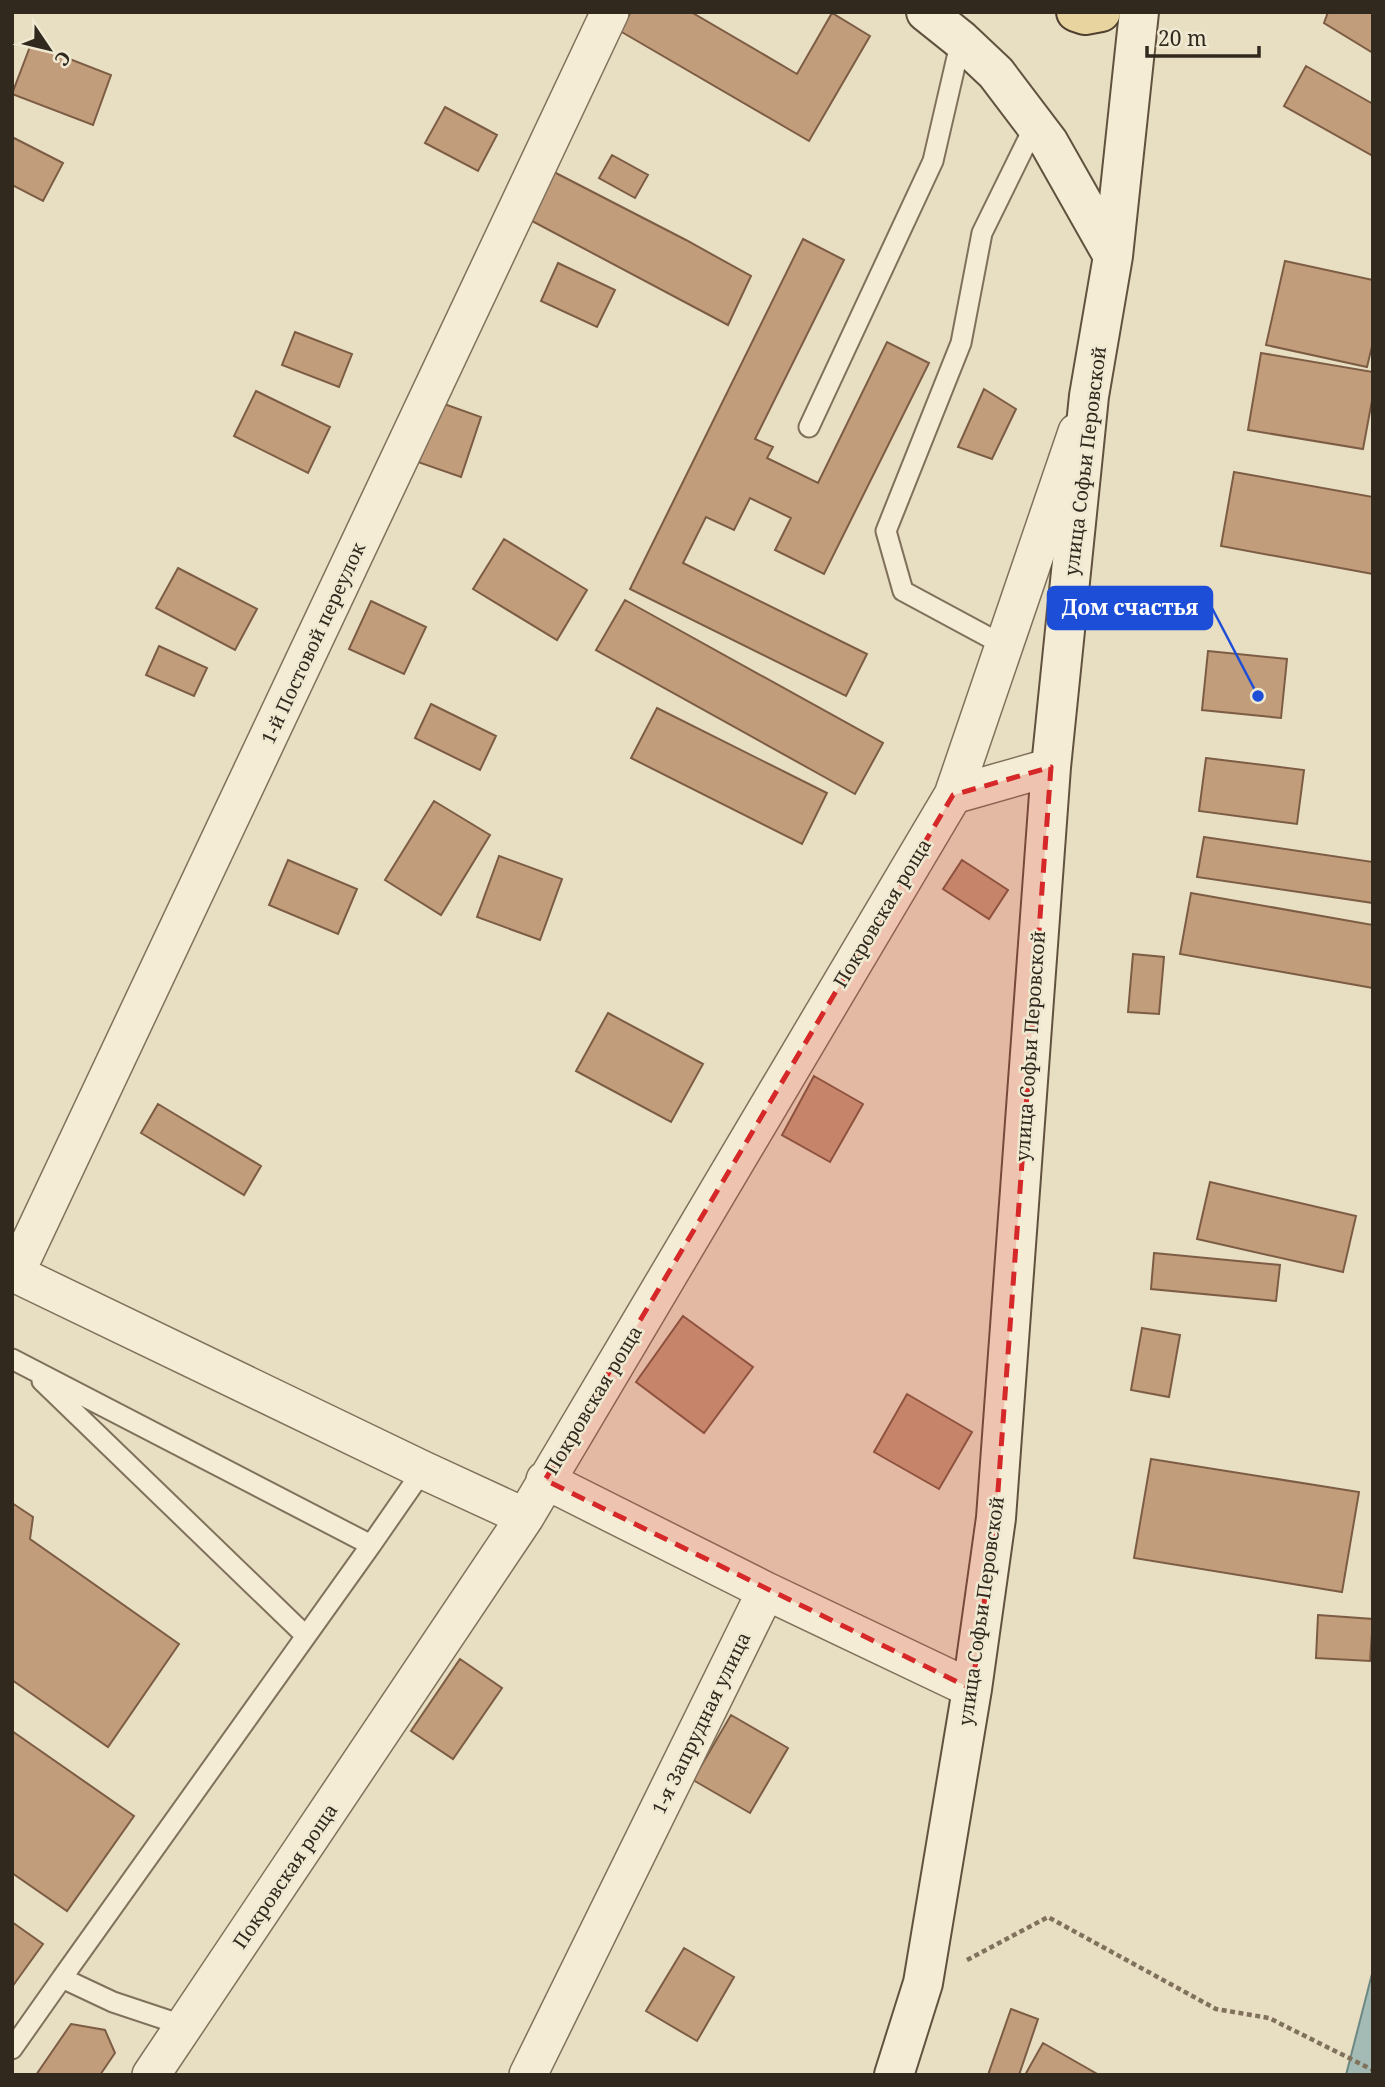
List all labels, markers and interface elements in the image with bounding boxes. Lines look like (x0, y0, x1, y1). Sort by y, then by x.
north arrow (14, 14, 84, 84)
scale bar (1147, 14, 1259, 58)
text: 20 m (1158, 24, 1207, 52)
text: С (49, 46, 77, 71)
street label: улица Софьи Перовской (1058, 345, 1112, 577)
street label: 1-й Постовой переулок (255, 537, 371, 748)
callout: Дом счастья (1048, 587, 1212, 629)
text: Дом счастья (1062, 593, 1198, 621)
street label: Покровская роща (827, 834, 937, 992)
street label: улица Софьи Перовской (1009, 930, 1051, 1162)
street label: Покровская роща (538, 1321, 648, 1479)
street label: улица Софьи Перовской (952, 1495, 1010, 1727)
street label: 1-я Запрудная улица (646, 1628, 756, 1818)
street label: Покровская роща (227, 1798, 343, 1954)

